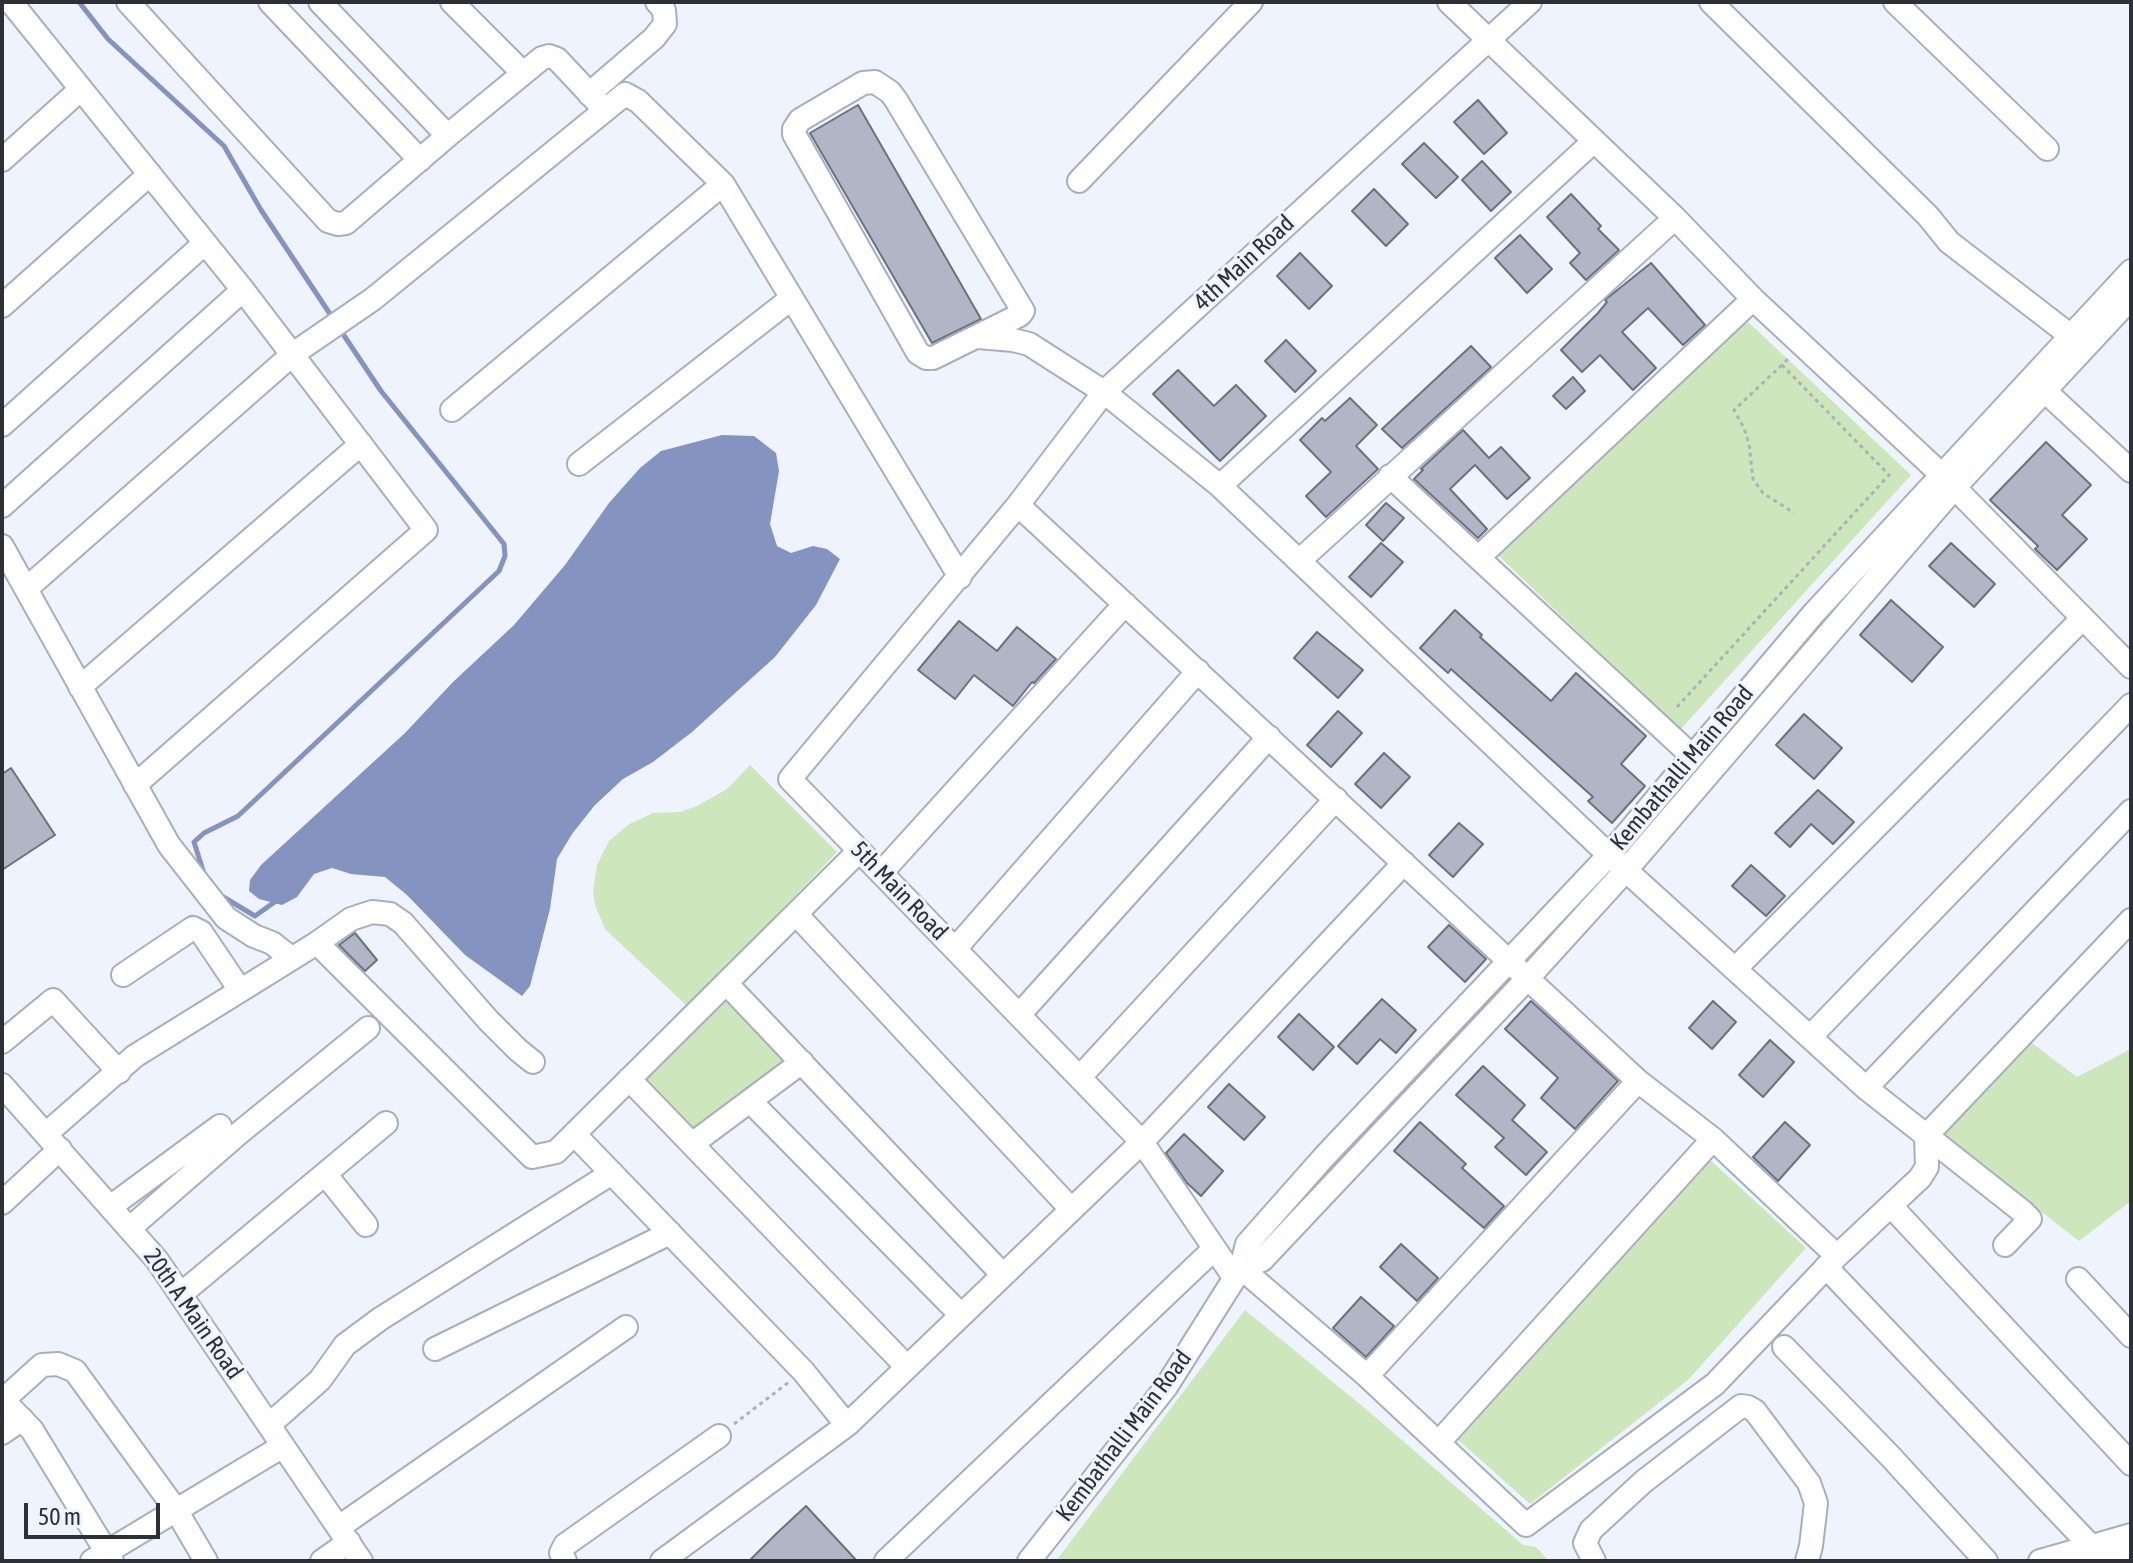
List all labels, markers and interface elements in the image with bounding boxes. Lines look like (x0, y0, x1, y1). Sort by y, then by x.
street label: 4th Main Road (1188, 209, 1300, 317)
street label: Kembathalli Main Road (1605, 680, 1759, 856)
street label: 5th Main Road (845, 835, 953, 947)
street label: 20th A Main Road (137, 1243, 249, 1385)
street label: Kembathalli Main Road (1050, 1345, 1198, 1527)
scale bar (28, 1487, 164, 1537)
text: 50 m (38, 1503, 81, 1530)

